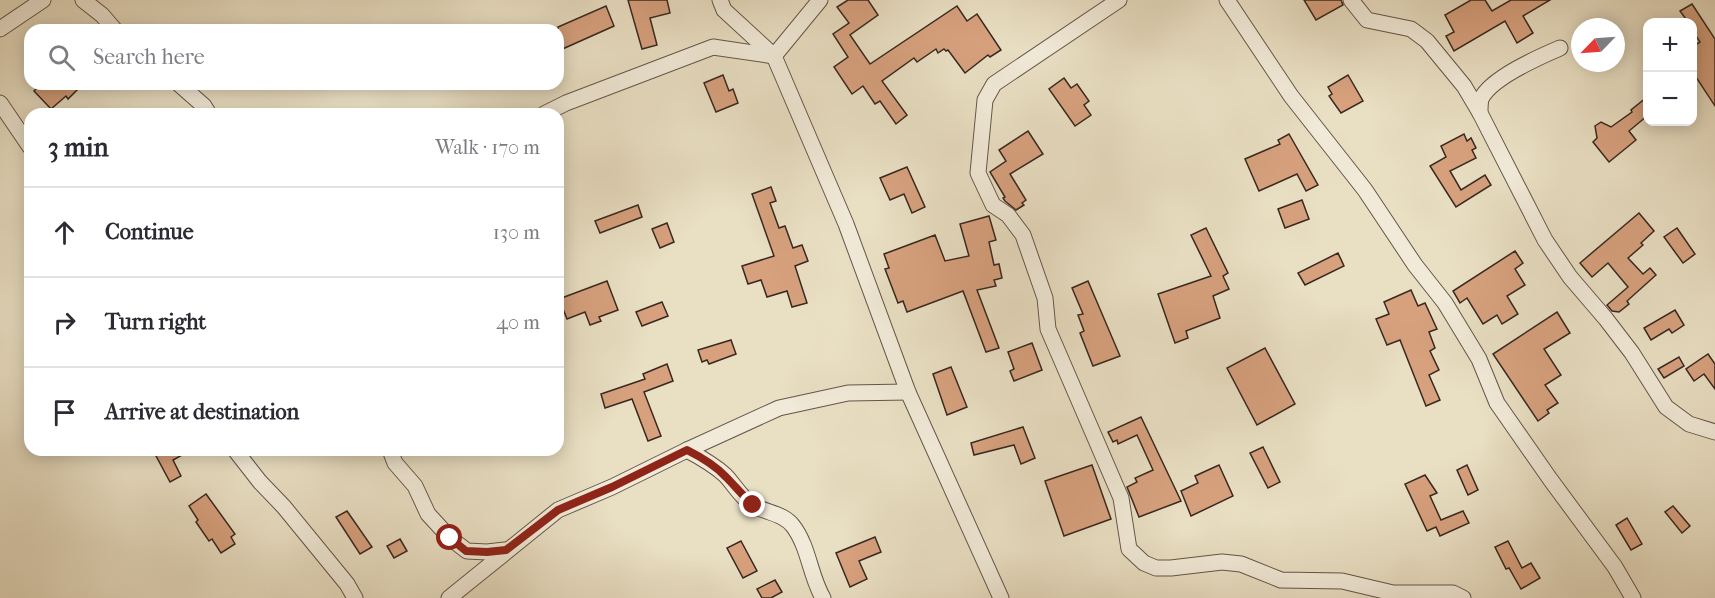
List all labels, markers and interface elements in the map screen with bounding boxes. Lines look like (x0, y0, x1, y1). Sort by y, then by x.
north arrow (1571, 18, 1625, 72)
map controls (1643, 18, 1697, 126)
button: + (1643, 18, 1697, 72)
search box (24, 24, 564, 90)
icon: search (45, 41, 78, 74)
text: Search here (93, 44, 205, 70)
button: − (1643, 72, 1697, 126)
text: 3 min (48, 132, 109, 163)
text: Walk · 170 m (435, 136, 540, 159)
icon: ahead (48, 216, 81, 249)
text: Continue (105, 219, 194, 245)
text: 130 m (493, 221, 540, 244)
icon: right (48, 306, 81, 339)
text: Turn right (105, 309, 206, 335)
text: 40 m (496, 311, 540, 334)
icon: arrive (48, 396, 81, 429)
text: Arrive at destination (105, 399, 299, 425)
route end (739, 491, 765, 517)
route start (436, 524, 462, 550)

